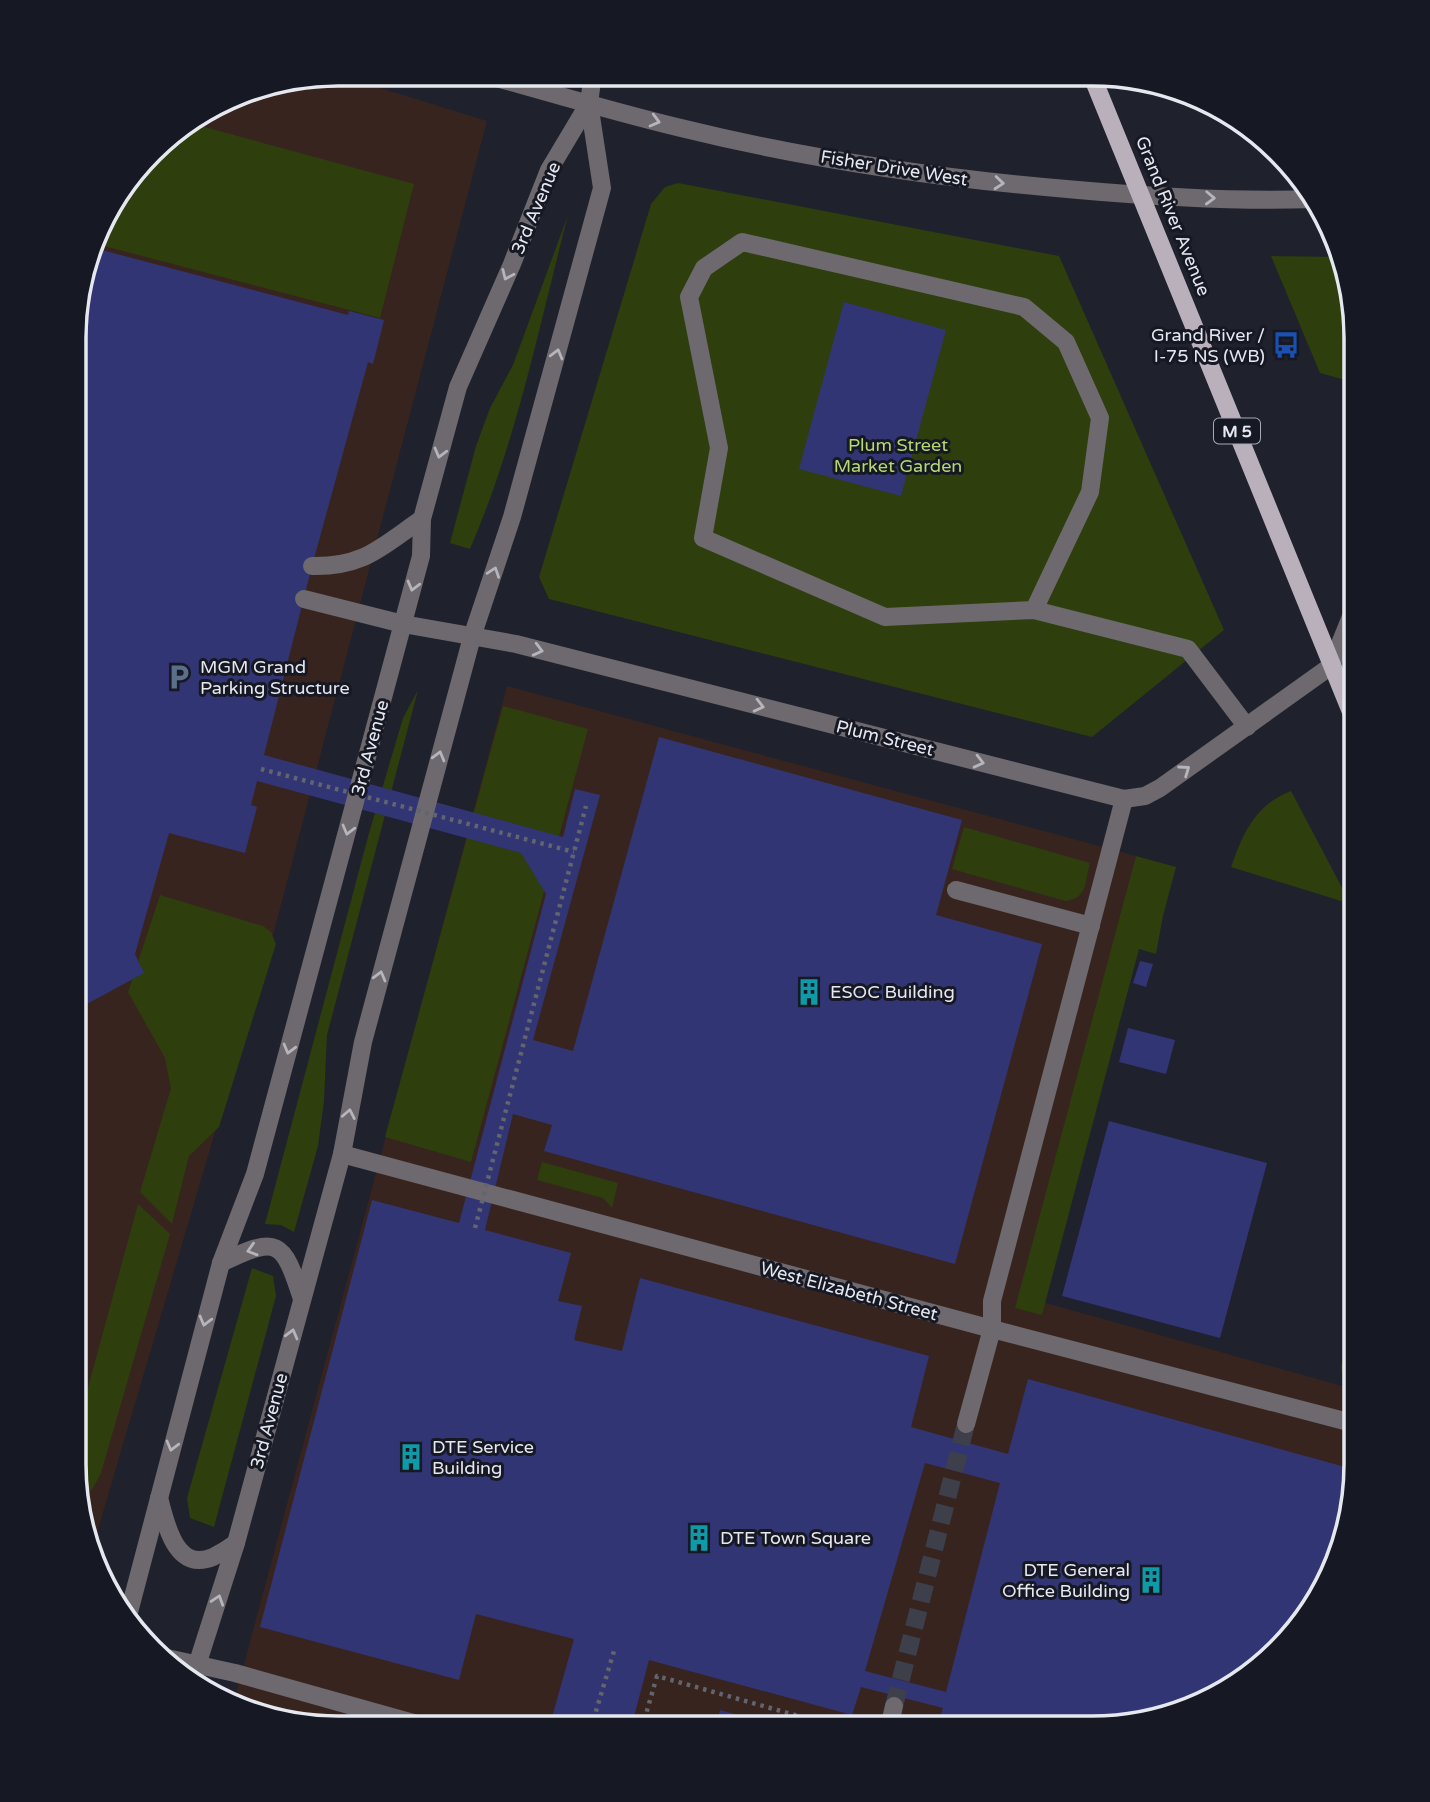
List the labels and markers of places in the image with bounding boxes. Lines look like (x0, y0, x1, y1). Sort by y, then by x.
place label: Grand River / I-75 NS (WB) (1151, 324, 1265, 367)
bus stop icon: Grand River / I-75 NS (WB) (1271, 330, 1301, 360)
place label: MGM Grand Parking Structure (200, 656, 350, 699)
parking icon: MGM Grand Parking Structure (164, 662, 194, 692)
building icon: ESOC Building (794, 977, 824, 1007)
place label: ESOC Building (830, 981, 955, 1003)
place label: DTE Service Building (432, 1436, 534, 1479)
building icon: DTE Service Building (396, 1442, 426, 1472)
building icon: DTE Town Square (684, 1523, 714, 1553)
place label: DTE Town Square (720, 1527, 871, 1549)
place label: DTE General Office Building (1002, 1559, 1130, 1602)
building icon: DTE General Office Building (1136, 1565, 1166, 1595)

